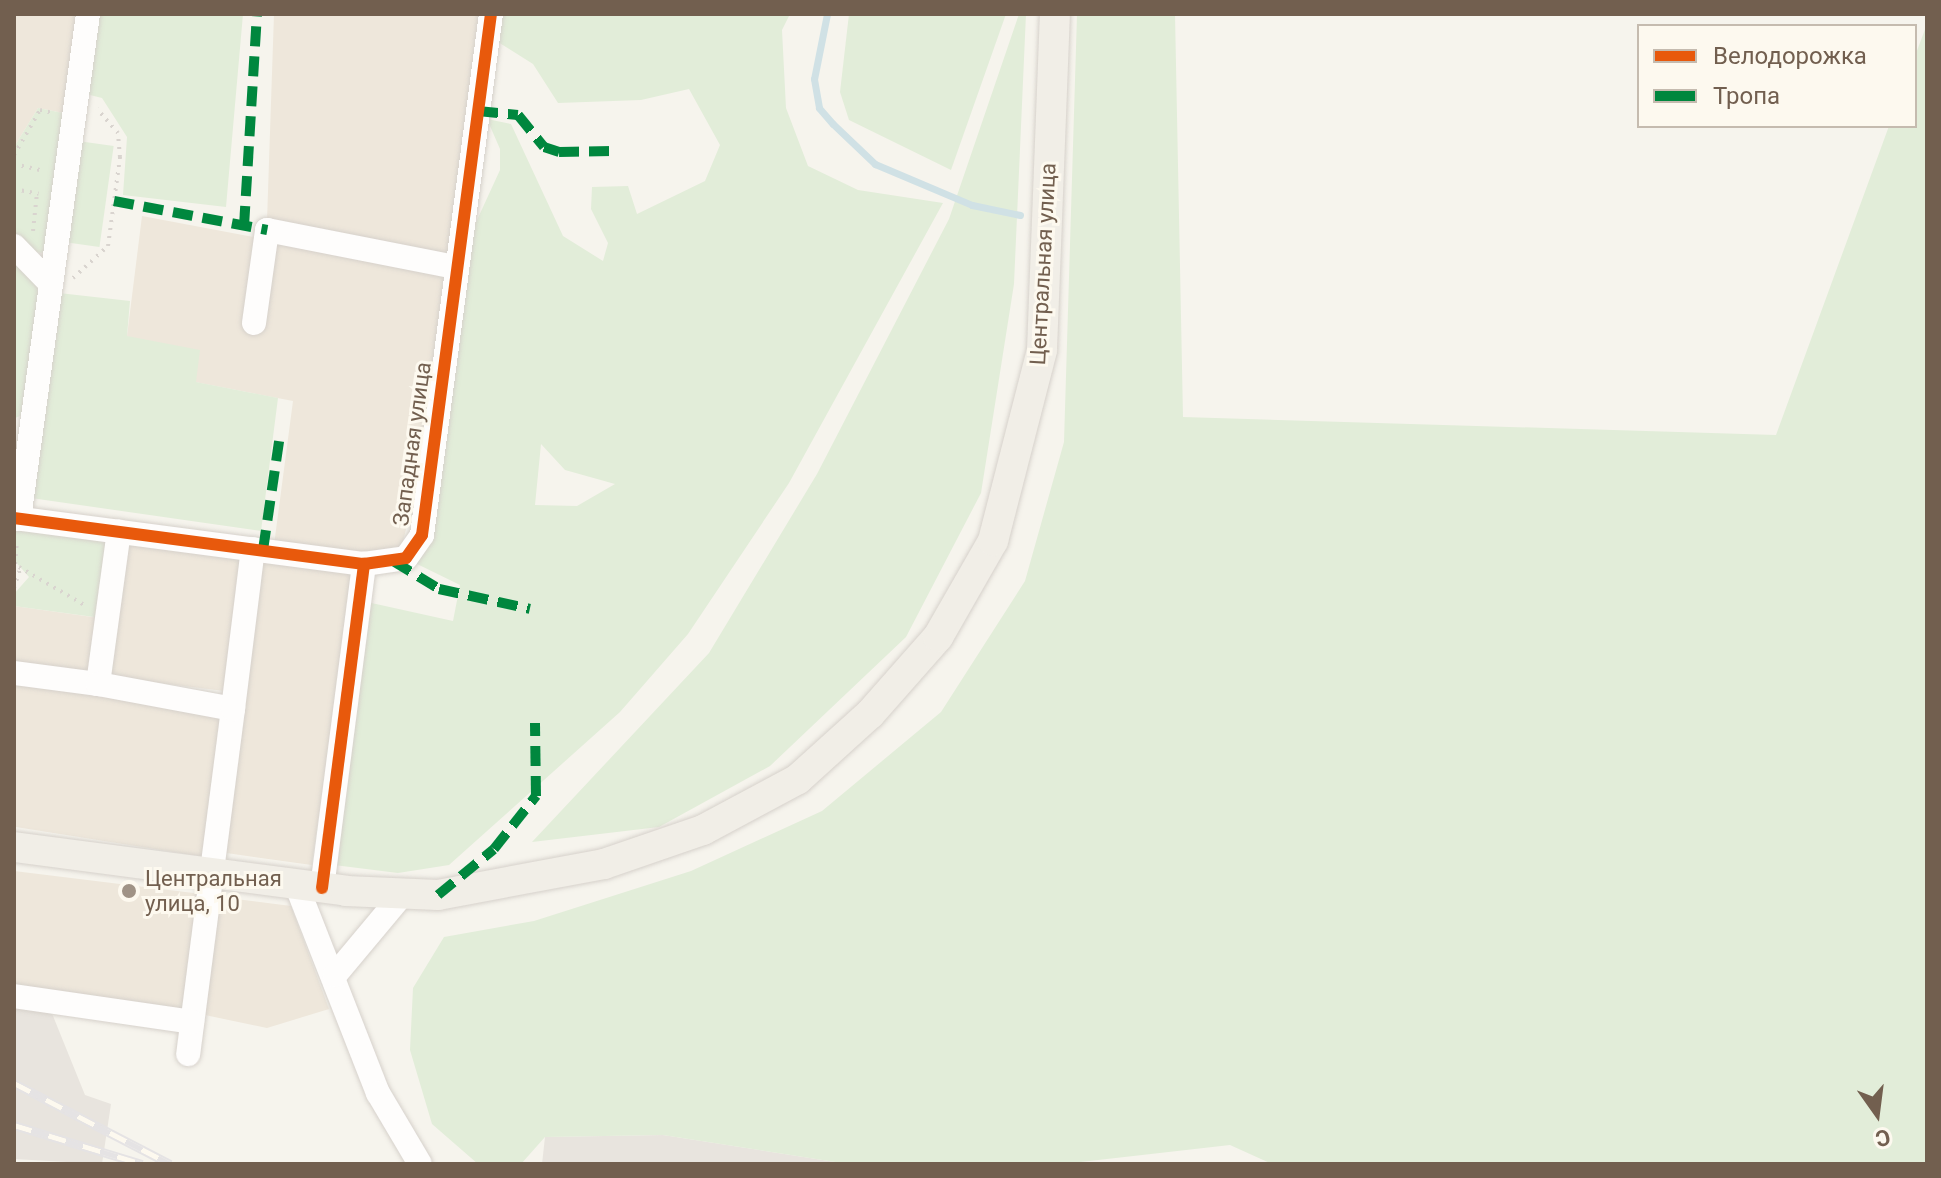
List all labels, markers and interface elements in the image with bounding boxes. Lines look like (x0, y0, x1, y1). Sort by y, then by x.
legend (1637, 24, 1917, 128)
text: Велодорожка (1713, 42, 1867, 70)
text: Тропа (1713, 82, 1780, 110)
street label: Центральная улица (1025, 162, 1061, 366)
street label: Западная улица (387, 360, 437, 528)
place label: Центральная улица, 10 (145, 865, 282, 916)
marker: Центральная улица, 10 (120, 882, 138, 900)
north arrow (1837, 1074, 1917, 1154)
text: С (1873, 1124, 1893, 1152)

